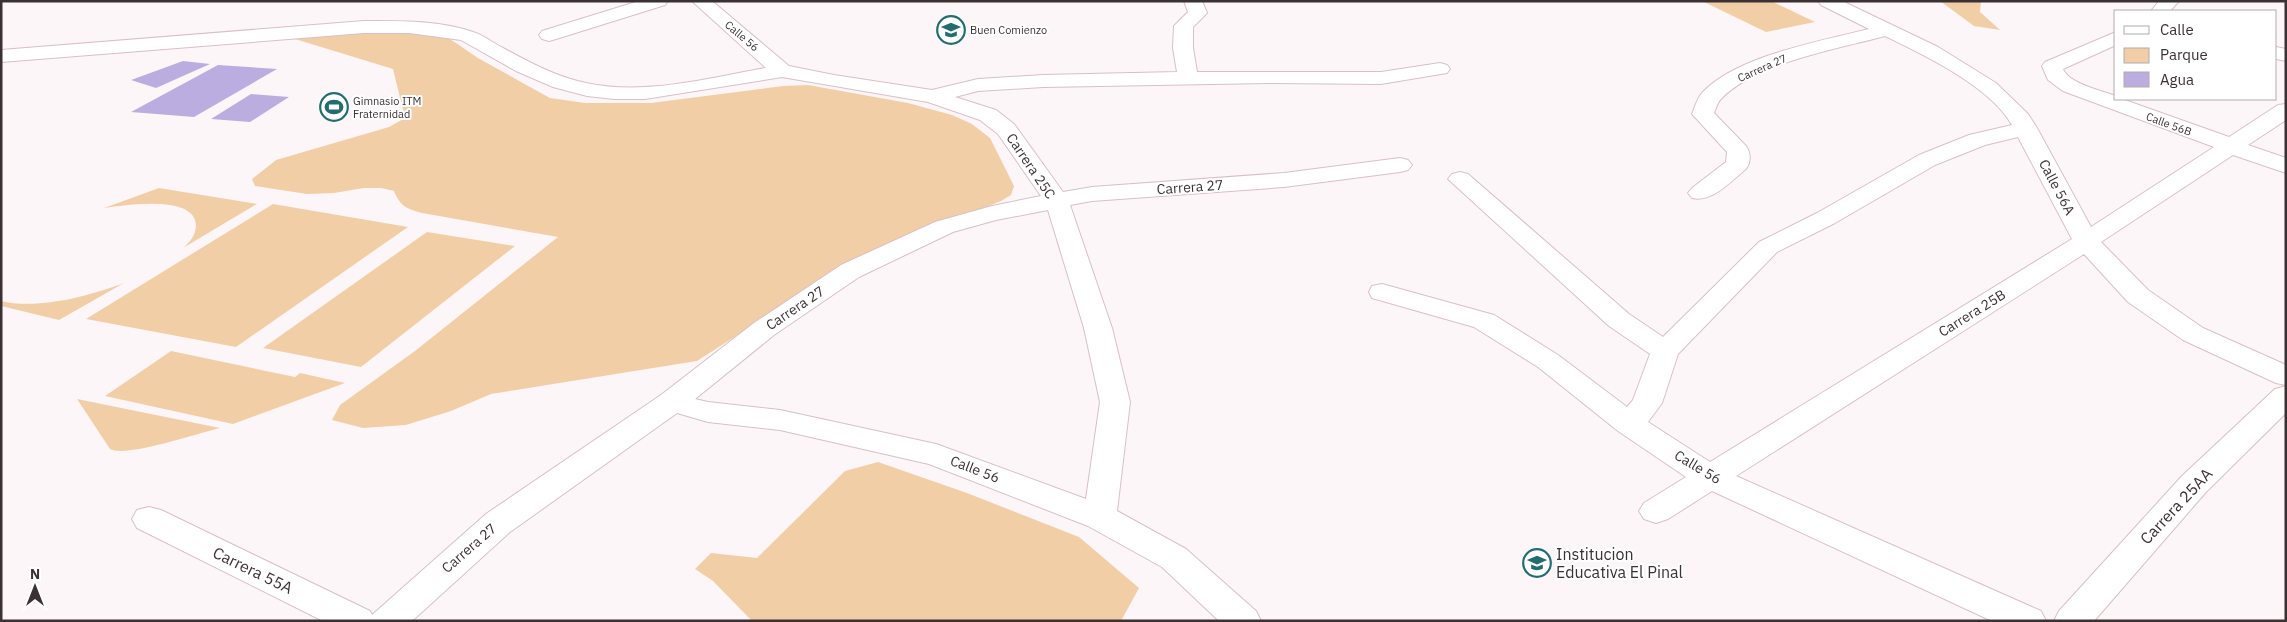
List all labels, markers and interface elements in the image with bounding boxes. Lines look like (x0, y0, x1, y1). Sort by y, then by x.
legend (2114, 10, 2277, 100)
school or university icon: Buen Comienzo (936, 15, 966, 45)
street label: Calle 56 (722, 18, 762, 54)
text: Calle (2160, 20, 2194, 39)
place label: Buen Comienzo (970, 23, 1047, 37)
text: Parque (2160, 45, 2208, 64)
street label: Carrera 27 (1735, 51, 1789, 85)
text: Agua (2160, 70, 2194, 89)
sports icon: Gimnasio ITM Fraternidad (319, 92, 349, 122)
place label: Gimnasio ITM Fraternidad (353, 94, 422, 121)
street label: Calle 56B (2144, 109, 2194, 139)
street label: Carrera 25C (1002, 130, 1060, 203)
street label: Calle 56A (2035, 156, 2079, 218)
street label: Carrera 27 (1156, 176, 1224, 198)
street label: Carrera 27 (762, 282, 828, 334)
street label: Carrera 25B (1935, 285, 2009, 341)
street label: Calle 56 (1671, 446, 1725, 488)
street label: Calle 56 (948, 451, 1002, 487)
street label: Carrera 25AA (2136, 464, 2216, 548)
street label: Carrera 27 (438, 519, 500, 577)
street label: Carrera 55A (210, 542, 296, 598)
place label: Institucion Educativa El Pinal (1556, 544, 1683, 582)
school or university icon: Institucion Educativa El Pinal (1522, 548, 1552, 578)
north arrow (10, 562, 60, 612)
text: N (30, 565, 40, 583)

